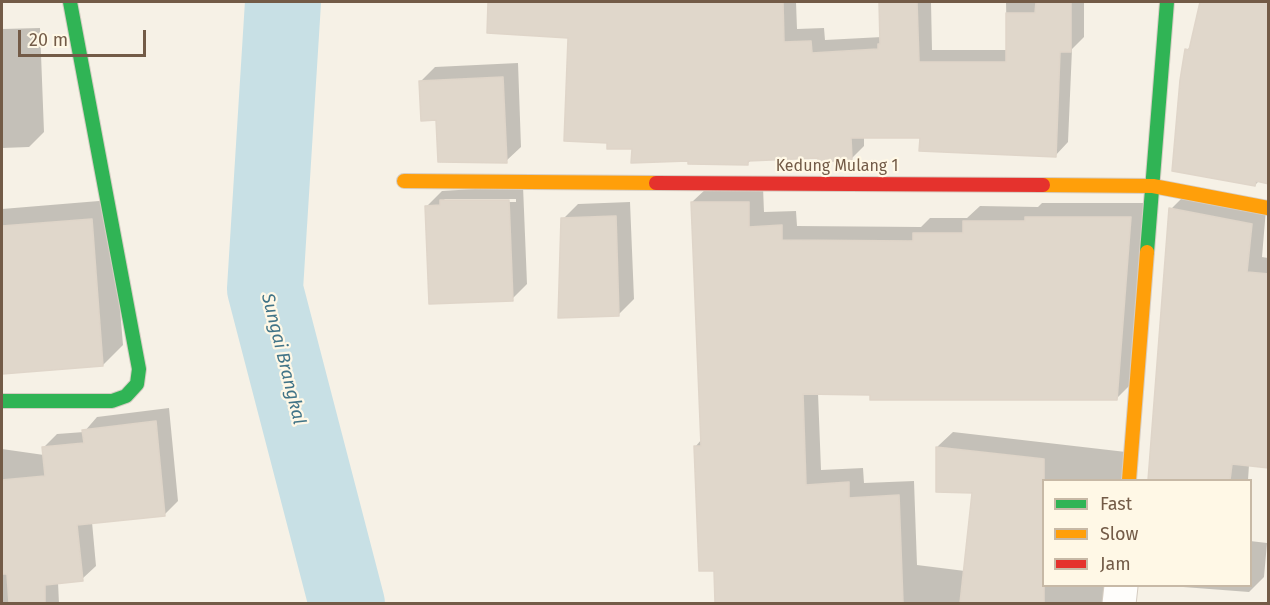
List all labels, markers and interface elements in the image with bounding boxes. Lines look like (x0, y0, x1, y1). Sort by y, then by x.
scale bar (21, 18, 148, 56)
text: 20 m (29, 29, 68, 51)
street label: Kedung Mulang 1 (776, 157, 898, 177)
water label: Sungai Brangkal (256, 291, 310, 427)
legend (1042, 479, 1252, 587)
text: Fast (1100, 493, 1132, 515)
text: Slow (1100, 523, 1138, 545)
text: Jam (1100, 553, 1131, 575)

